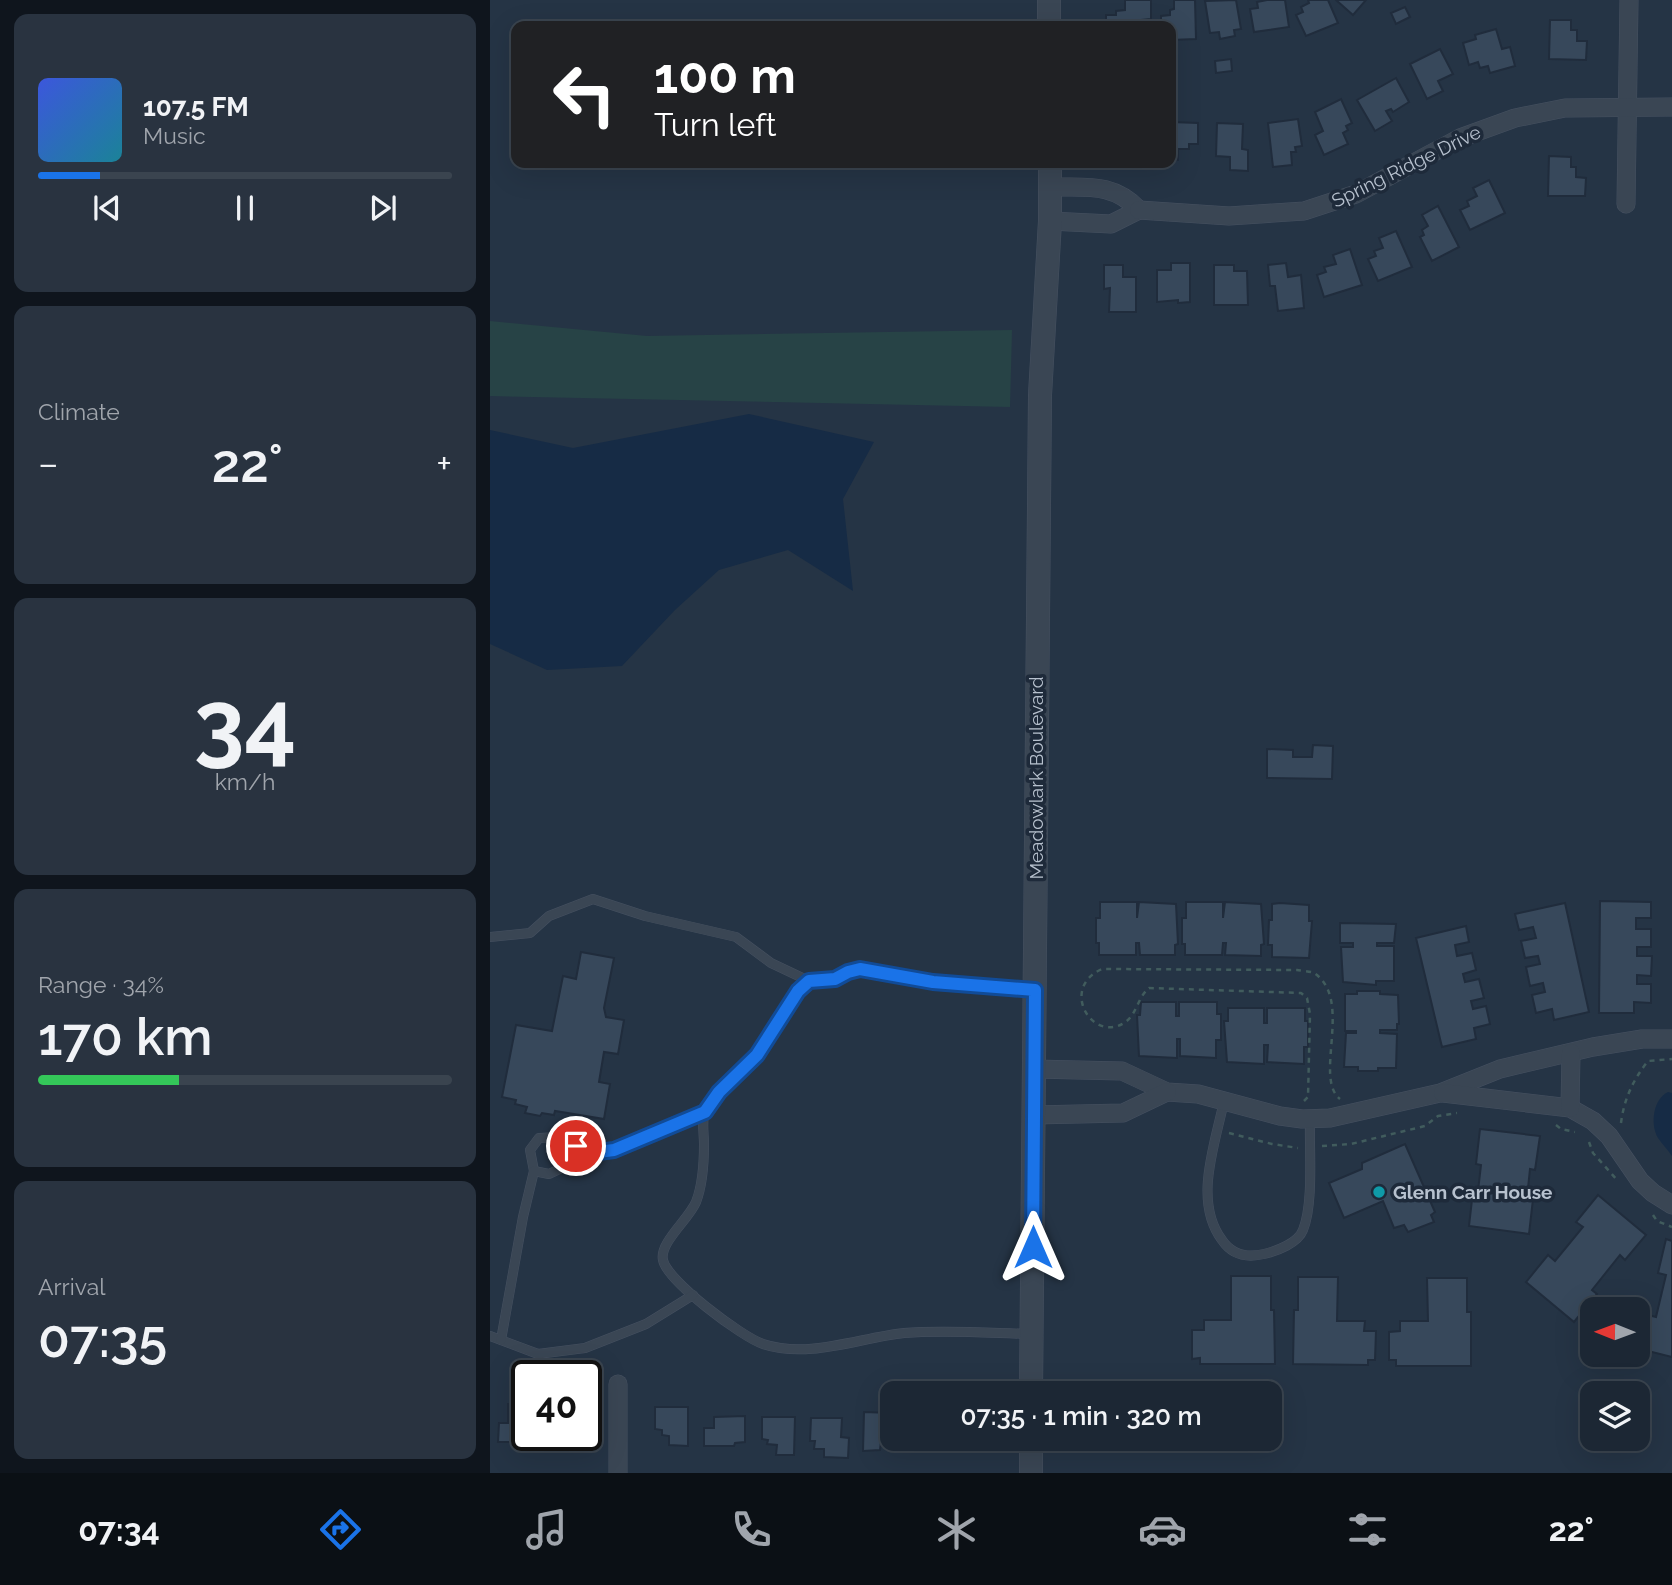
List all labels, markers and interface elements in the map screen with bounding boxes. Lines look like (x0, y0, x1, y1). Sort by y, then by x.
text: 100 m (654, 47, 796, 104)
icon: left (539, 49, 630, 140)
text: 107.5 FM (143, 92, 249, 122)
text: Turn left (654, 106, 776, 143)
street label: Spring Ridge Drive (1328, 120, 1484, 212)
text: Music (143, 122, 206, 149)
icon: previous (88, 189, 126, 227)
icon: pause (226, 189, 264, 227)
icon: next (364, 189, 402, 227)
text: Climate (38, 398, 120, 425)
text: 22° (212, 433, 283, 494)
text: − (38, 441, 58, 486)
text: + (436, 441, 452, 486)
text: 34 (194, 669, 296, 776)
street label: Meadowlark Boulevard (1025, 676, 1047, 880)
text: km/h (215, 768, 275, 795)
text: Range · 34% (38, 971, 164, 998)
text: 170 km (38, 1006, 212, 1067)
pin (546, 1116, 606, 1176)
icon: arrive (557, 1127, 595, 1165)
place label: Glenn Carr House (1393, 1181, 1553, 1203)
marker: Glenn Carr House (1371, 1184, 1387, 1200)
position arrow (996, 1210, 1070, 1284)
text: Arrival (38, 1273, 105, 1300)
north arrow (1580, 1297, 1650, 1367)
map controls (1580, 1297, 1650, 1451)
text: 07:35 (38, 1308, 167, 1369)
speed limit sign: 40 (511, 1360, 602, 1451)
button: layers (1580, 1381, 1650, 1451)
text: 07:35 · 1 min · 320 m (961, 1401, 1202, 1431)
icon: directions (316, 1505, 365, 1554)
icon: music (522, 1505, 571, 1554)
icon: phone (727, 1505, 776, 1554)
icon: climate (932, 1505, 981, 1554)
icon: car (1138, 1505, 1187, 1554)
icon: filters (1343, 1505, 1392, 1554)
text: 07:34 (78, 1511, 160, 1548)
text: 22° (1549, 1511, 1594, 1548)

